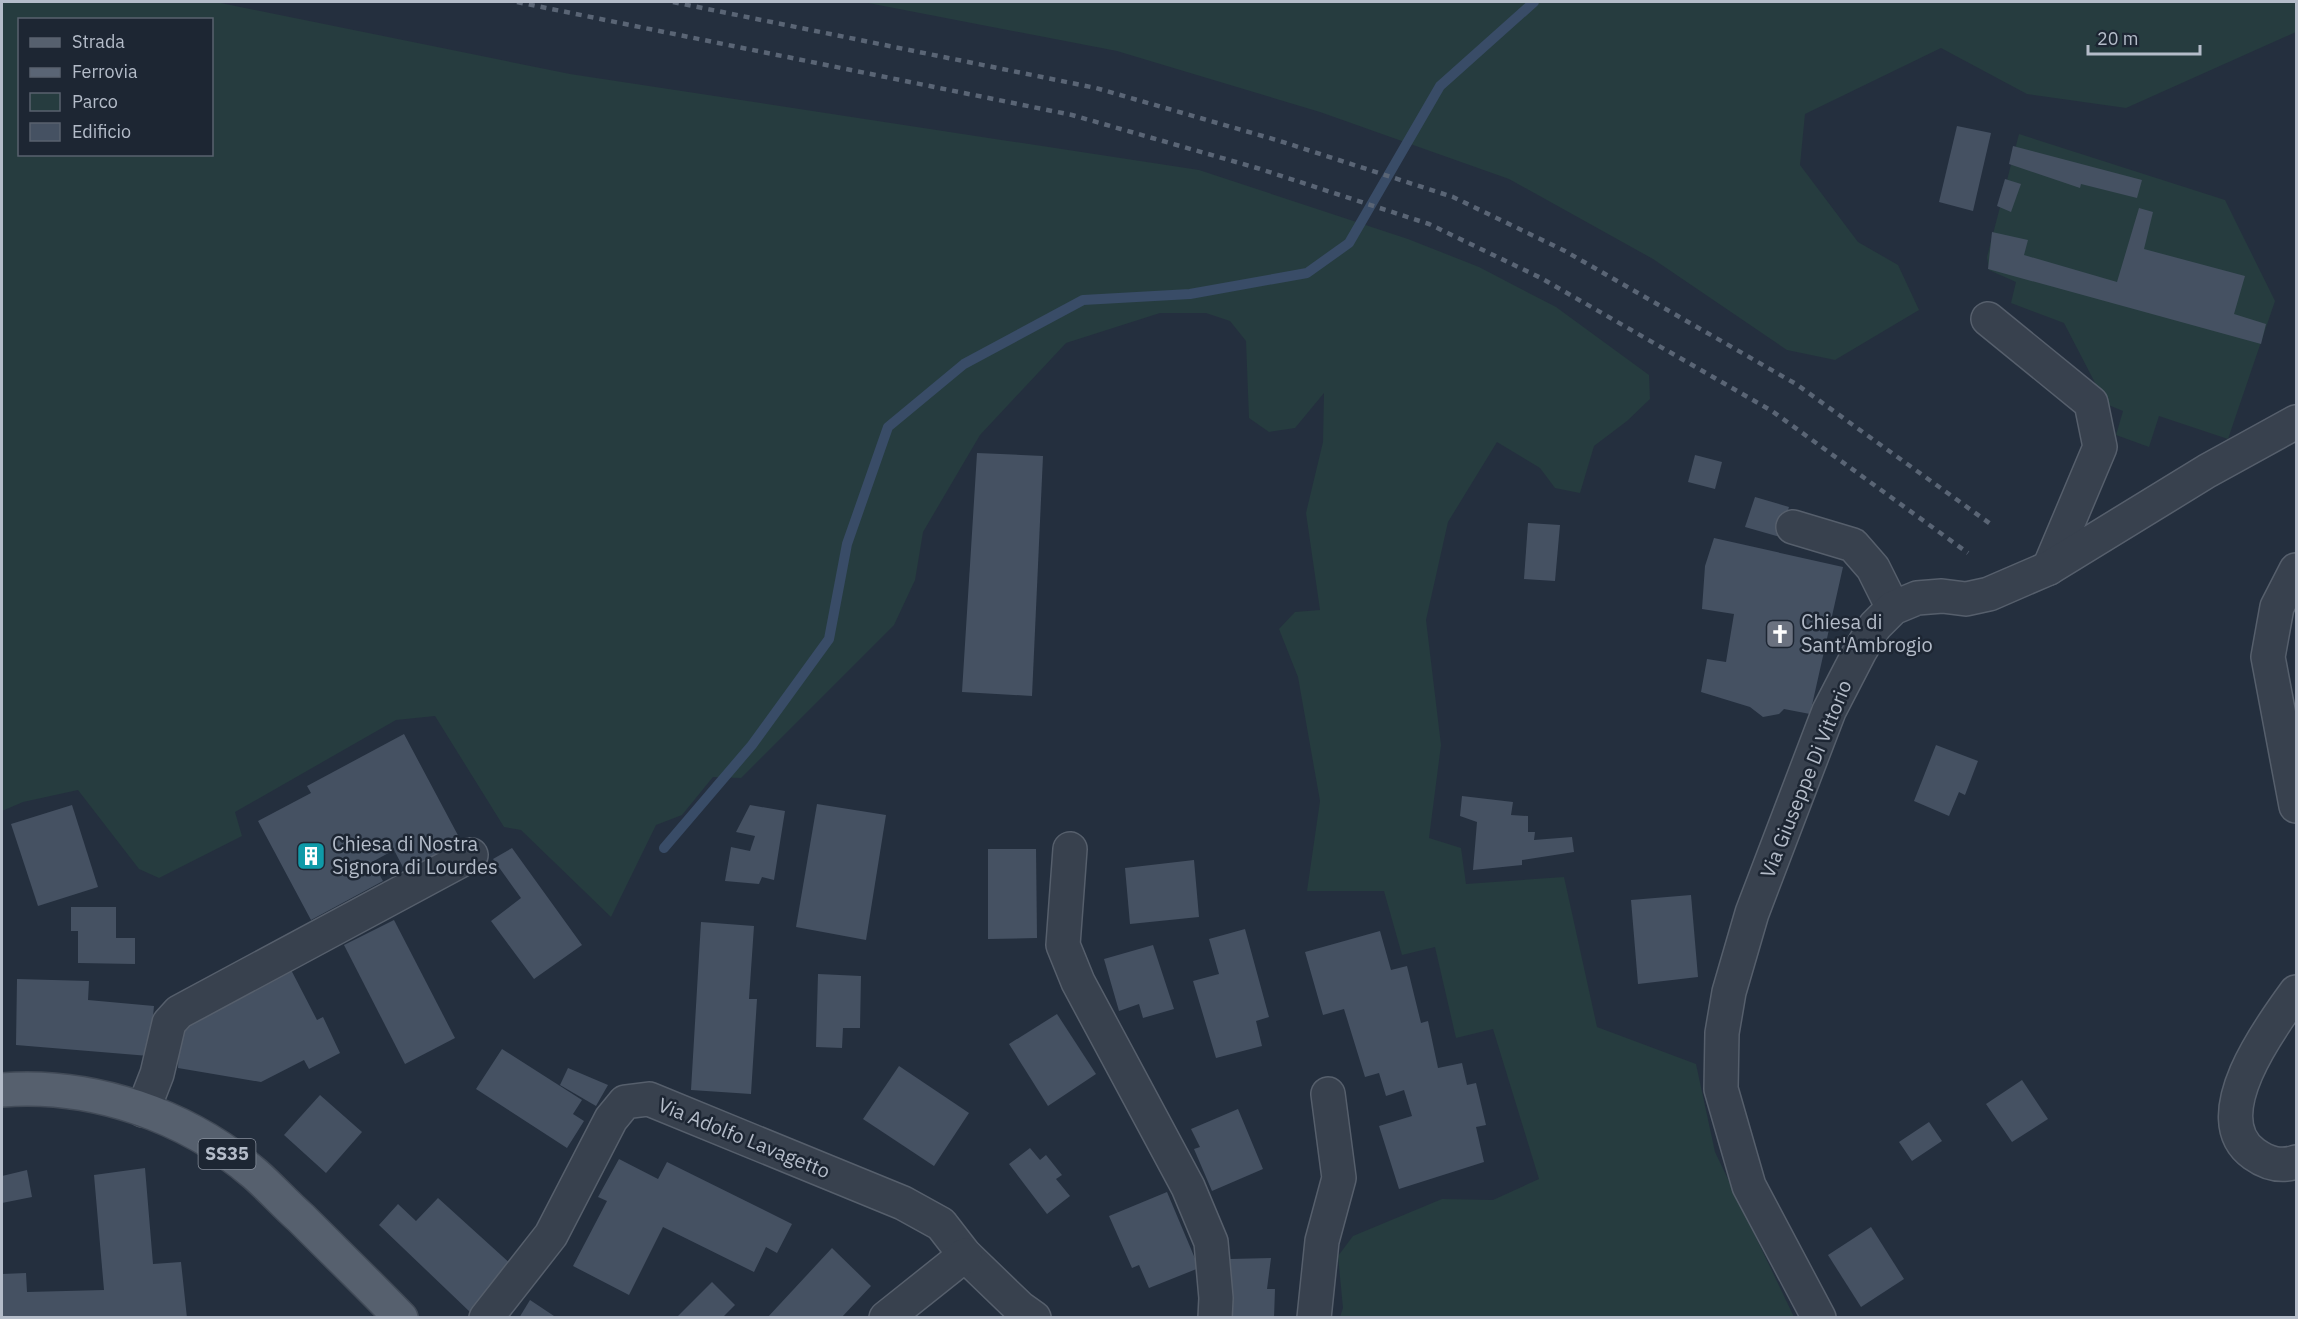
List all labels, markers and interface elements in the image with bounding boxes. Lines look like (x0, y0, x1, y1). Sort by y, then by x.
legend (18, 18, 213, 156)
scale bar (2088, 18, 2200, 56)
text: 20 m (2097, 27, 2139, 50)
text: Strada (72, 30, 125, 53)
text: Ferrovia (72, 60, 138, 83)
text: Parco (72, 90, 118, 113)
text: Edificio (72, 120, 131, 143)
place label: Chiesa di Sant'Ambrogio (1801, 608, 1933, 658)
church icon: Chiesa di Sant'Ambrogio (1764, 618, 1796, 650)
street label: Via Giuseppe Di Vittorio (1753, 676, 1858, 882)
place label: Chiesa di Nostra Signora di Lourdes (332, 830, 498, 880)
building icon: Chiesa di Nostra Signora di Lourdes (295, 840, 327, 872)
street label: Via Adolfo Lavagetto (654, 1091, 834, 1184)
road number: SS35 (198, 1139, 256, 1169)

